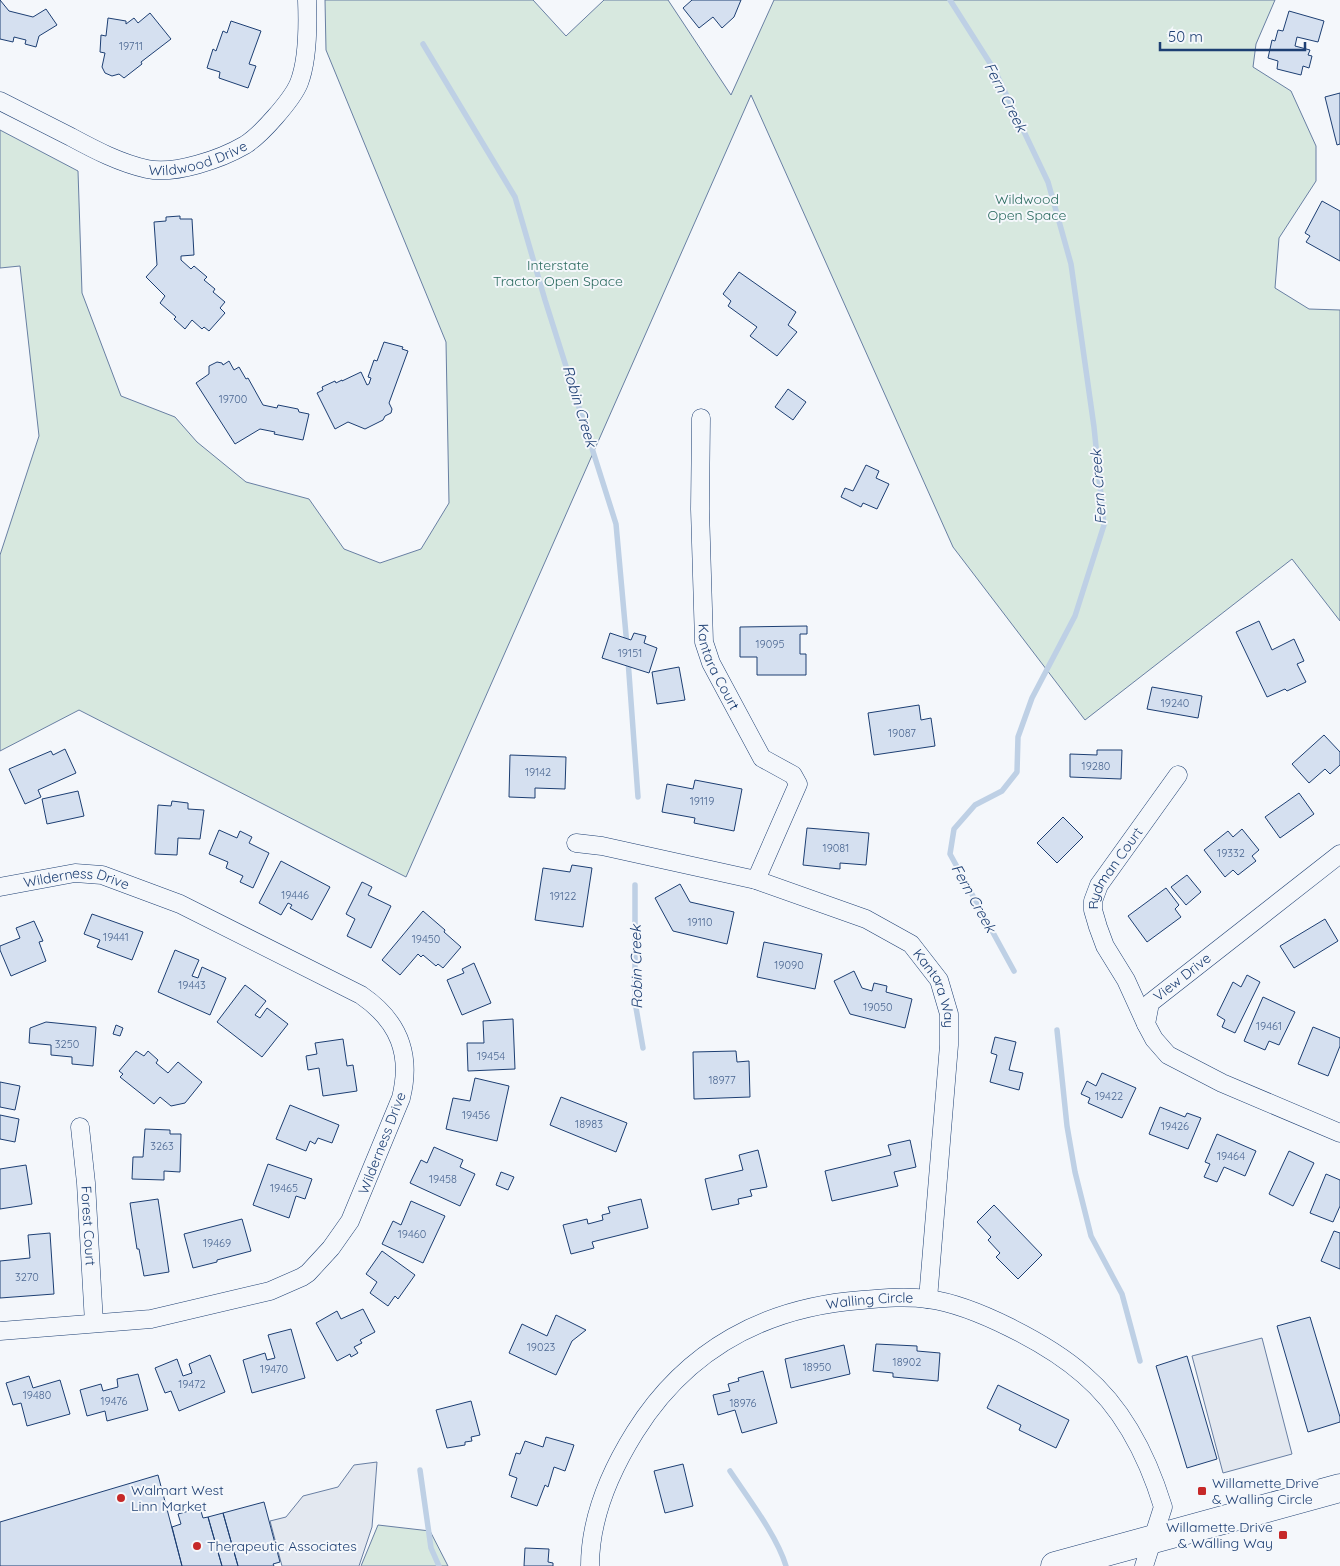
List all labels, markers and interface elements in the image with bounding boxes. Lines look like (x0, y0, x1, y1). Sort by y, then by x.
scale bar (1160, 20, 1305, 52)
text: 50 m (1168, 27, 1203, 46)
house number: 19711 (119, 39, 143, 53)
water label: Fern Creek (980, 59, 1032, 137)
street label: Wildwood Drive (148, 137, 250, 180)
park label: Wildwood Open Space (987, 190, 1067, 224)
park label: Interstate Tractor Open Space (493, 256, 623, 290)
water label: Robin Creek (559, 363, 602, 451)
house number: 19700 (219, 392, 247, 406)
water label: Fern Creek (1086, 447, 1110, 525)
street label: Kantara Court (694, 623, 744, 713)
house number: 19095 (756, 637, 784, 651)
house number: 19151 (618, 646, 642, 660)
house number: 19240 (1161, 696, 1189, 710)
house number: 19087 (888, 726, 916, 740)
house number: 19280 (1082, 759, 1110, 773)
house number: 19142 (525, 765, 551, 779)
house number: 19119 (690, 794, 714, 808)
street label: Rydman Court (1084, 824, 1147, 910)
house number: 19081 (823, 841, 849, 855)
house number: 19332 (1217, 846, 1245, 860)
water label: Fern Creek (947, 860, 1002, 937)
street label: Wilderness Drive (22, 864, 132, 893)
house number: 19446 (281, 888, 309, 902)
house number: 19122 (550, 889, 576, 903)
house number: 19110 (688, 915, 712, 929)
water label: Robin Creek (626, 923, 646, 1009)
house number: 19441 (103, 930, 129, 944)
house number: 19450 (412, 932, 440, 946)
street label: Kantara Way (909, 945, 958, 1028)
street label: View Drive (1150, 949, 1215, 1005)
house number: 19090 (774, 958, 804, 972)
house number: 19443 (178, 978, 206, 992)
house number: 19050 (863, 1000, 893, 1014)
house number: 19461 (1256, 1019, 1282, 1033)
house number: 3250 (55, 1037, 79, 1051)
house number: 19454 (477, 1049, 505, 1063)
house number: 18977 (708, 1073, 736, 1087)
street label: Wilderness Drive (354, 1089, 410, 1197)
house number: 19422 (1095, 1089, 1123, 1103)
house number: 19456 (462, 1108, 490, 1122)
house number: 18983 (575, 1117, 603, 1131)
house number: 19426 (1161, 1119, 1189, 1133)
house number: 3263 (150, 1139, 174, 1153)
house number: 19464 (1217, 1149, 1245, 1163)
house number: 19458 (429, 1172, 457, 1186)
house number: 19465 (270, 1181, 298, 1195)
street label: Forest Court (77, 1185, 100, 1266)
house number: 19460 (398, 1227, 426, 1241)
house number: 19469 (203, 1236, 231, 1250)
house number: 3270 (15, 1270, 39, 1284)
street label: Walling Circle (825, 1288, 914, 1313)
house number: 19023 (527, 1340, 556, 1354)
house number: 18902 (893, 1355, 921, 1369)
house number: 18950 (803, 1360, 831, 1374)
house number: 19470 (260, 1362, 288, 1376)
house number: 19472 (178, 1377, 206, 1391)
house number: 19480 (23, 1388, 51, 1402)
house number: 19476 (101, 1394, 128, 1408)
house number: 18976 (729, 1396, 757, 1410)
place label: Willamette Drive & Walling Circle (1212, 1474, 1319, 1508)
place label: Walmart West Linn Market (131, 1481, 224, 1515)
marker: Willamette Drive & Walling Circle (1196, 1485, 1208, 1497)
marker: Walmart West Linn Market (115, 1492, 127, 1504)
place label: Willamette Drive & Walling Way (1166, 1518, 1273, 1552)
marker: Willamette Drive & Walling Way (1277, 1529, 1289, 1541)
place label: Therapeutic Associates (207, 1537, 357, 1555)
marker: Therapeutic Associates (191, 1540, 203, 1552)

